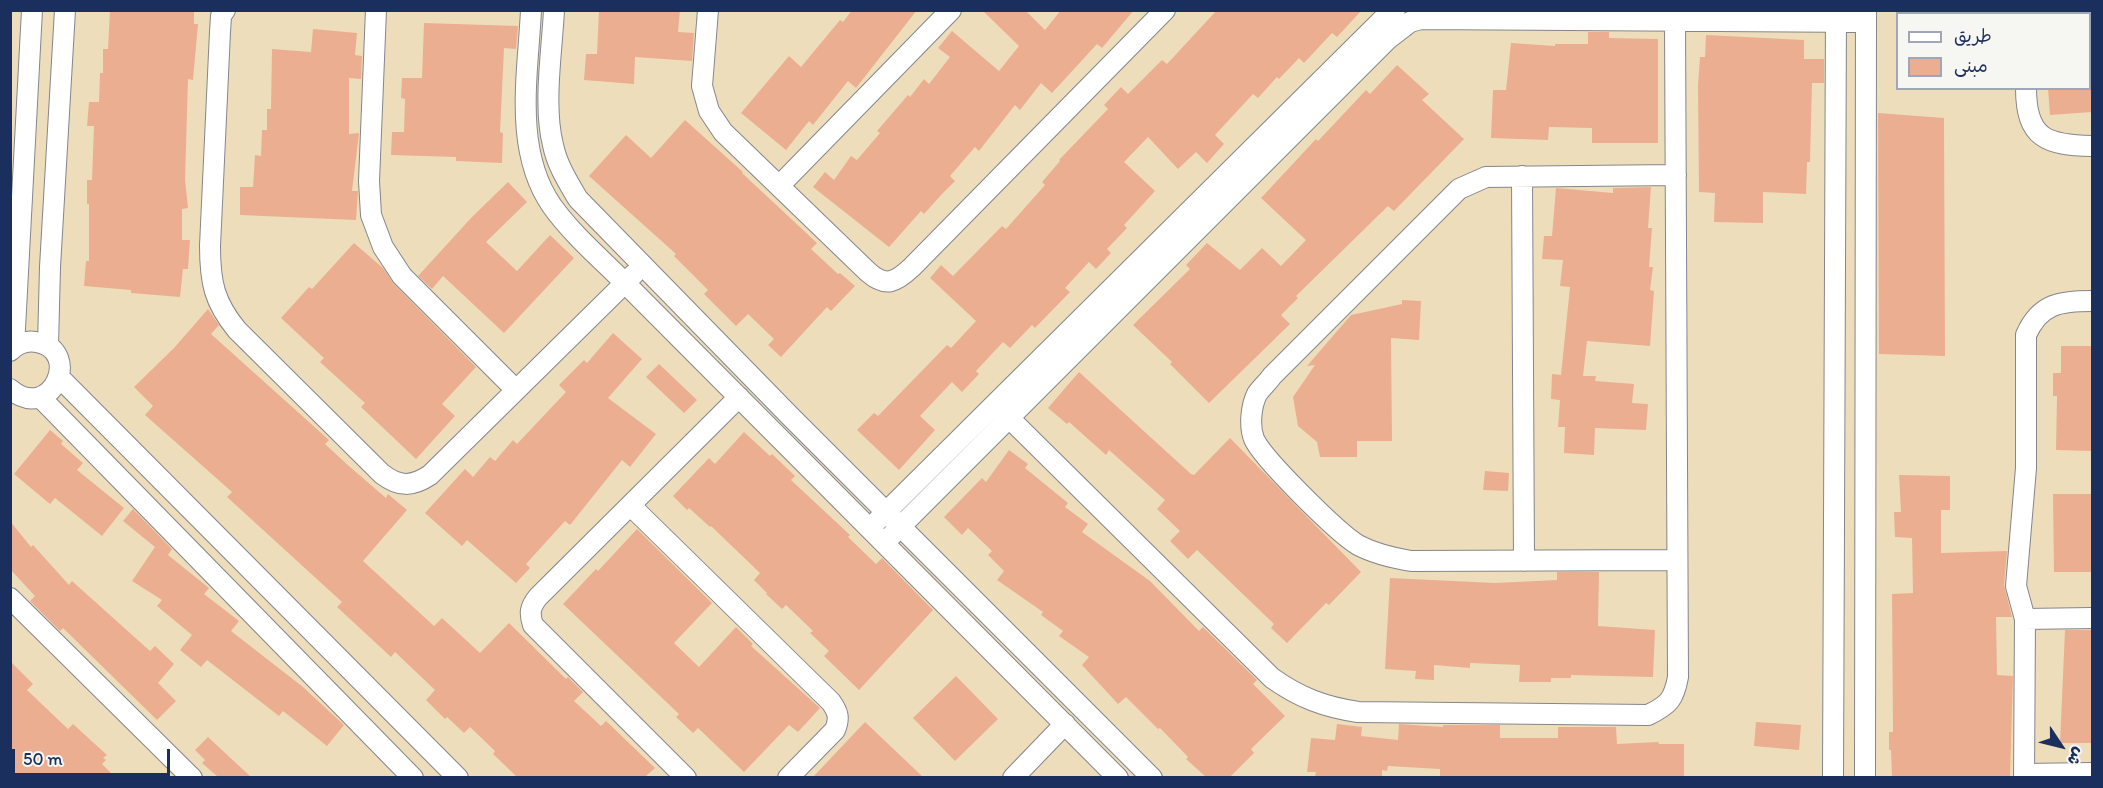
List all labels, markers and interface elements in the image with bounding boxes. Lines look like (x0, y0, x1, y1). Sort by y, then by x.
legend (1896, 12, 2091, 90)
text: طريق (1954, 25, 1992, 47)
text: مبنى (1954, 55, 1988, 77)
north arrow (2031, 716, 2091, 776)
scale bar (15, 737, 172, 775)
text: ش (2063, 744, 2089, 769)
text: 50 m (23, 748, 63, 770)

